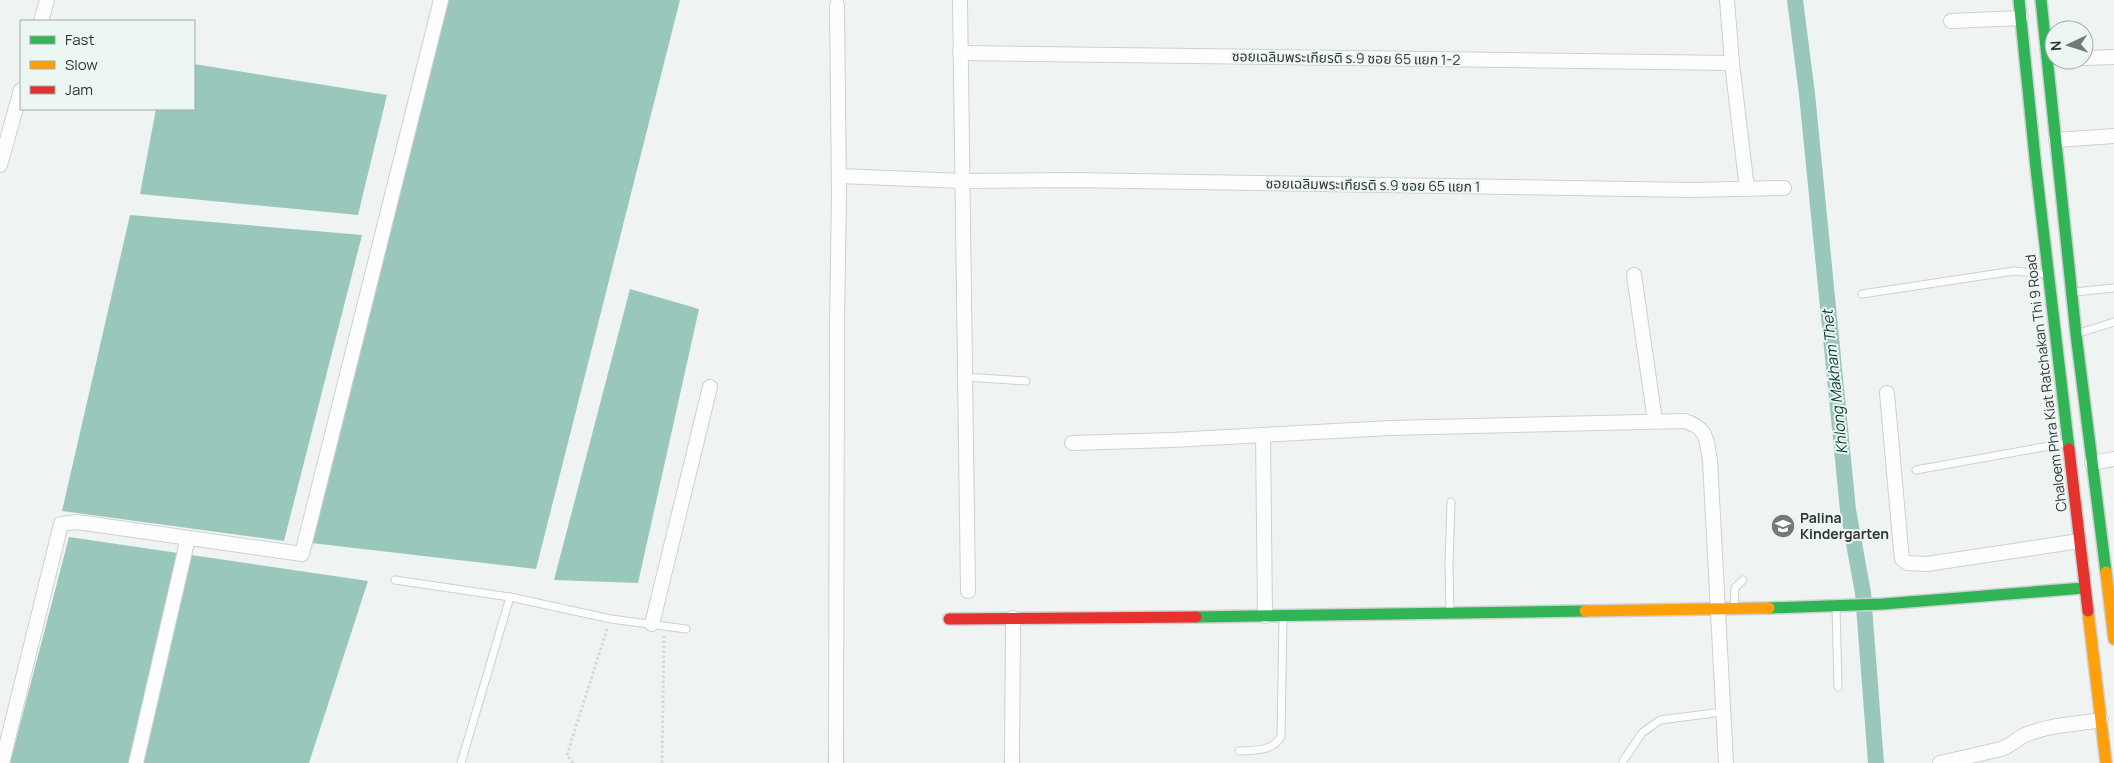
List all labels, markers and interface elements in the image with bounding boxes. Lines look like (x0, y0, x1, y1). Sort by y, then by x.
legend (20, 20, 195, 110)
north arrow (2044, 20, 2094, 70)
text: Fast (65, 29, 94, 50)
text: N (2046, 40, 2065, 52)
street label: ซอยเฉลิมพระเกียรติ ร.9 ซอย 65 แยก 1-2 (1232, 46, 1460, 69)
text: Slow (65, 54, 98, 75)
text: Jam (65, 79, 93, 100)
street label: ซอยเฉลิมพระเกียรติ ร.9 ซอย 65 แยก 1 (1265, 173, 1481, 196)
street label: Chaloem Phra Kiat Ratchakan Thi 9 Road (2020, 253, 2071, 513)
water label: Khlong Makham Thet (1816, 307, 1853, 455)
place label: Palina Kindergarten (1800, 508, 1889, 543)
school or university icon: Palina Kindergarten (1770, 513, 1796, 539)

